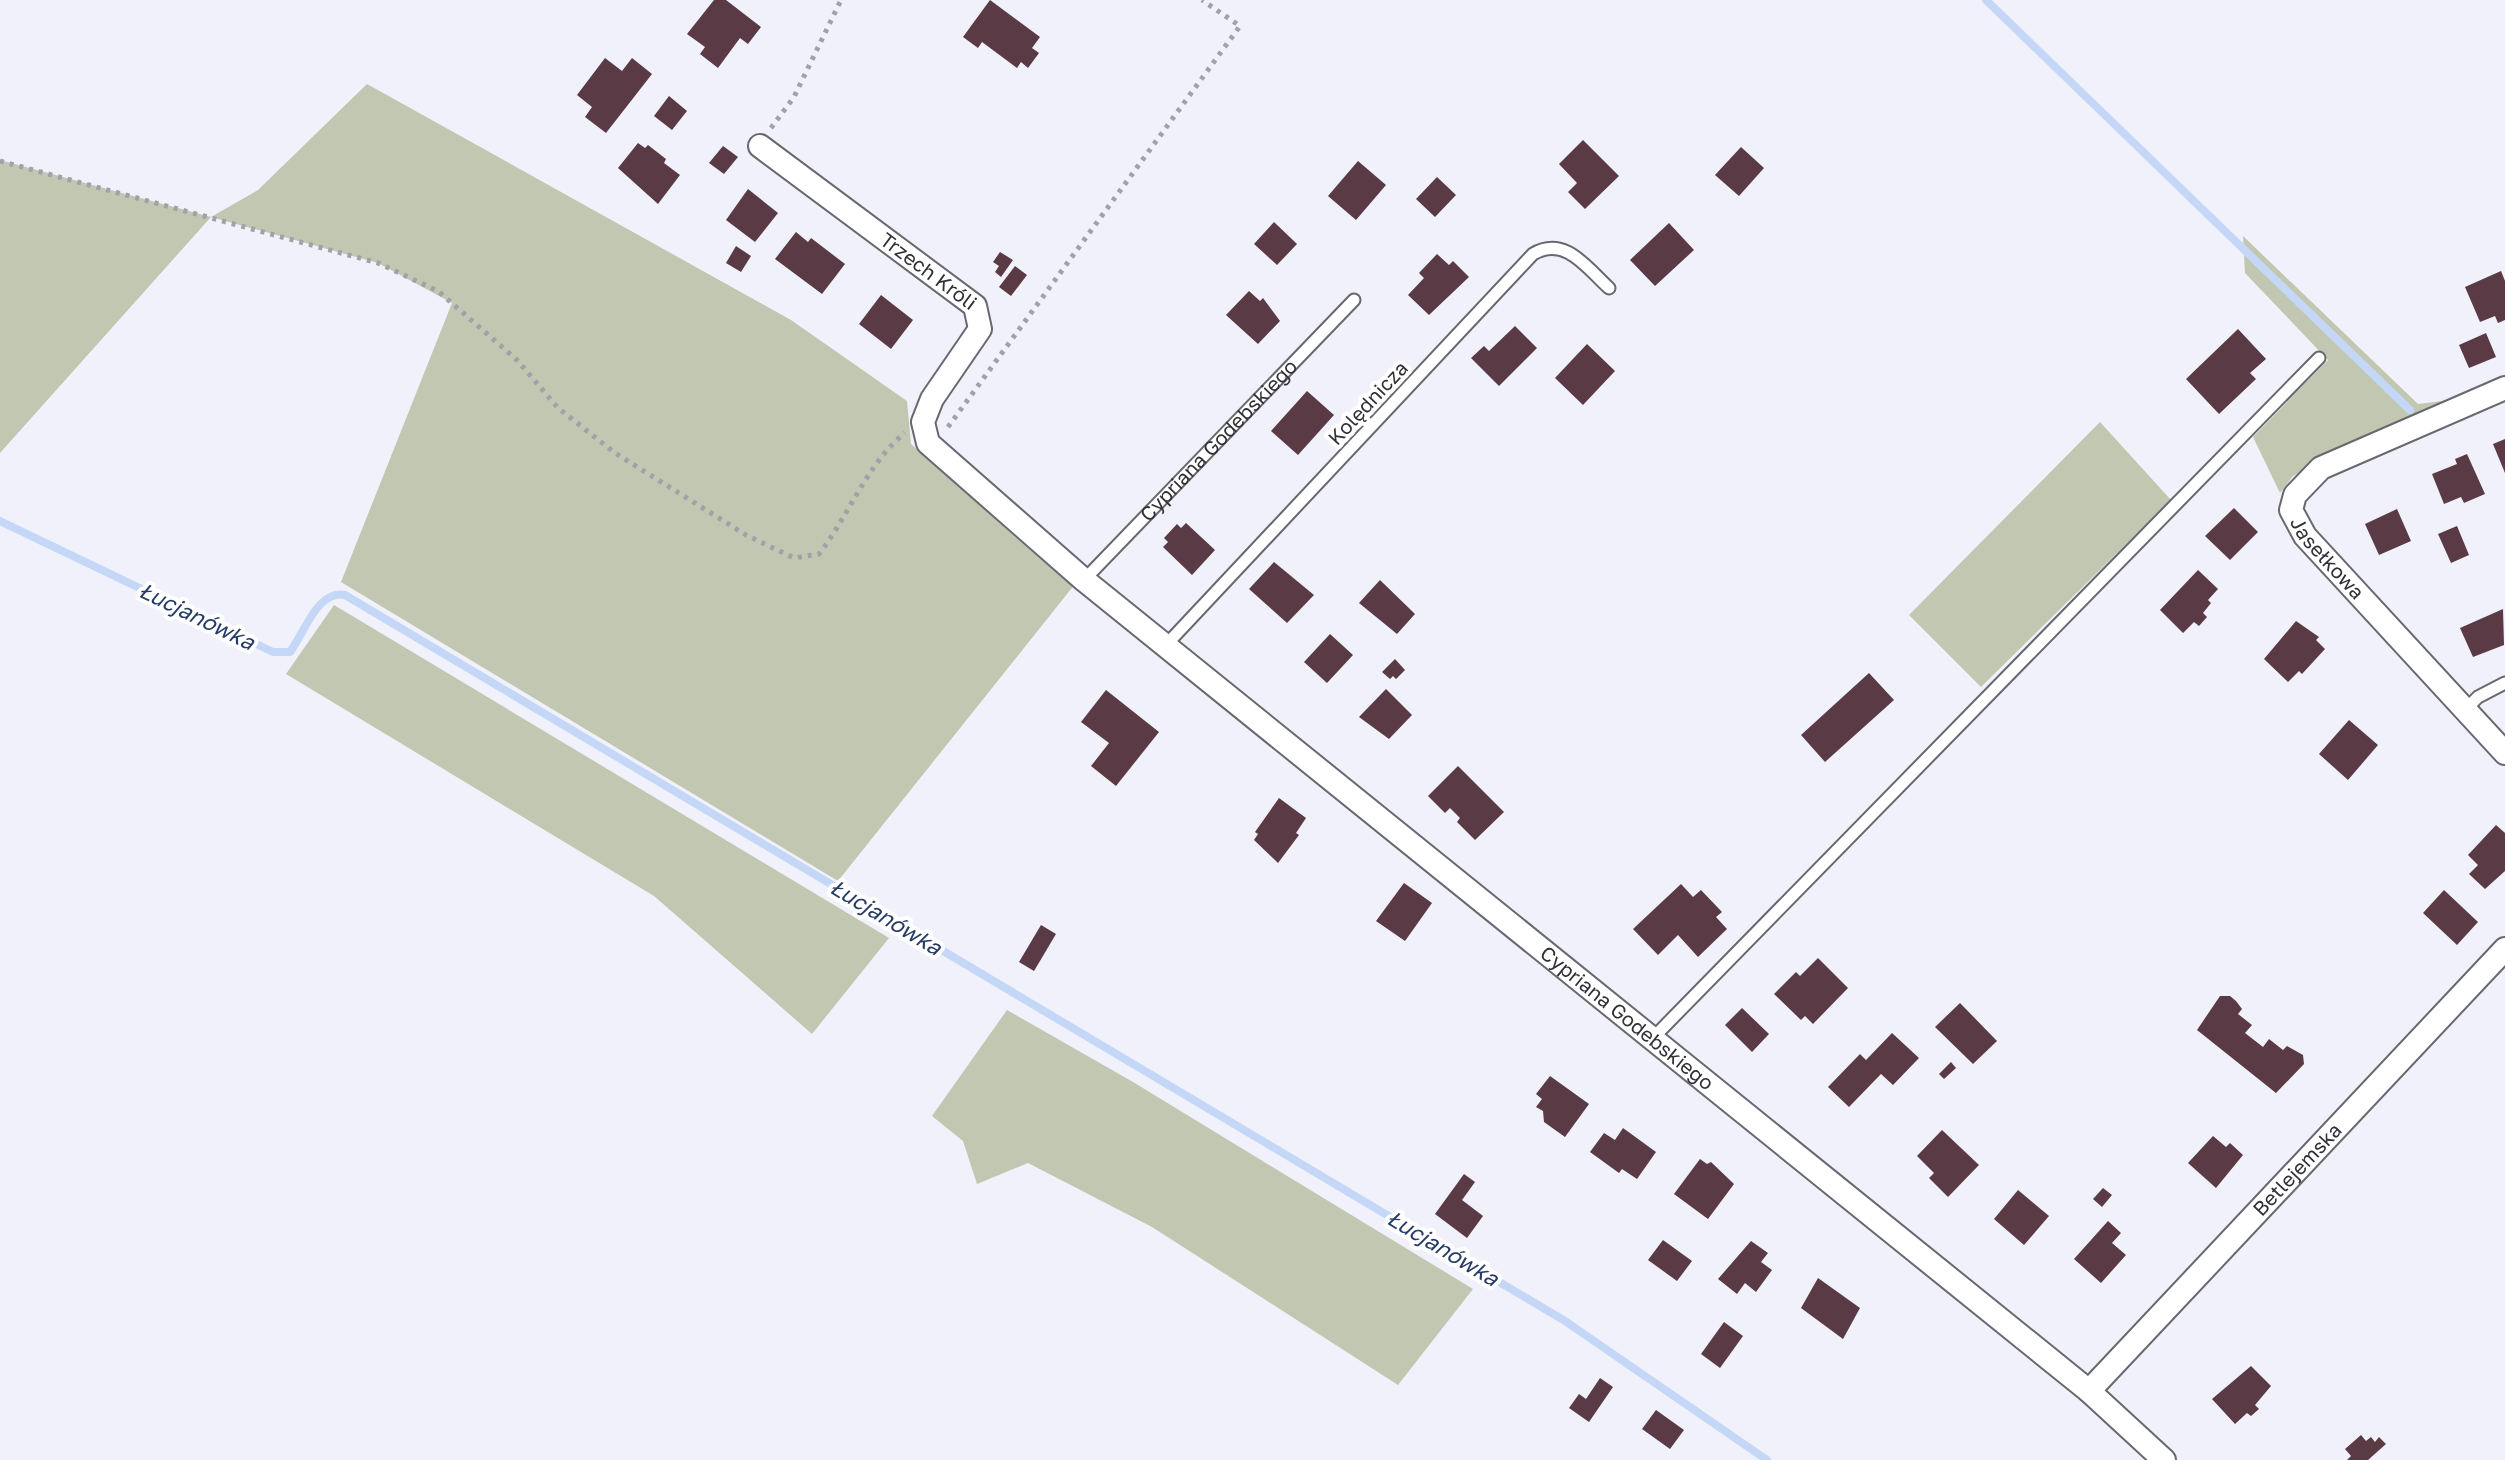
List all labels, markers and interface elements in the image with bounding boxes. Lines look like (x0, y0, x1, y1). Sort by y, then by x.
street label: Trzech Króli (876, 227, 982, 314)
street label: Cypriana Godebskiego (1134, 354, 1301, 526)
street label: Kolędnicza (1322, 356, 1412, 449)
street label: Jasełkowa (2286, 512, 2370, 603)
water label: Łucjanówka (135, 576, 261, 656)
water label: Łucjanówka (826, 873, 948, 961)
street label: Cypriana Godebskiego (1536, 940, 1719, 1094)
street label: Betlejemska (2247, 1118, 2346, 1220)
water label: Łucjanówka (1383, 1204, 1505, 1292)

